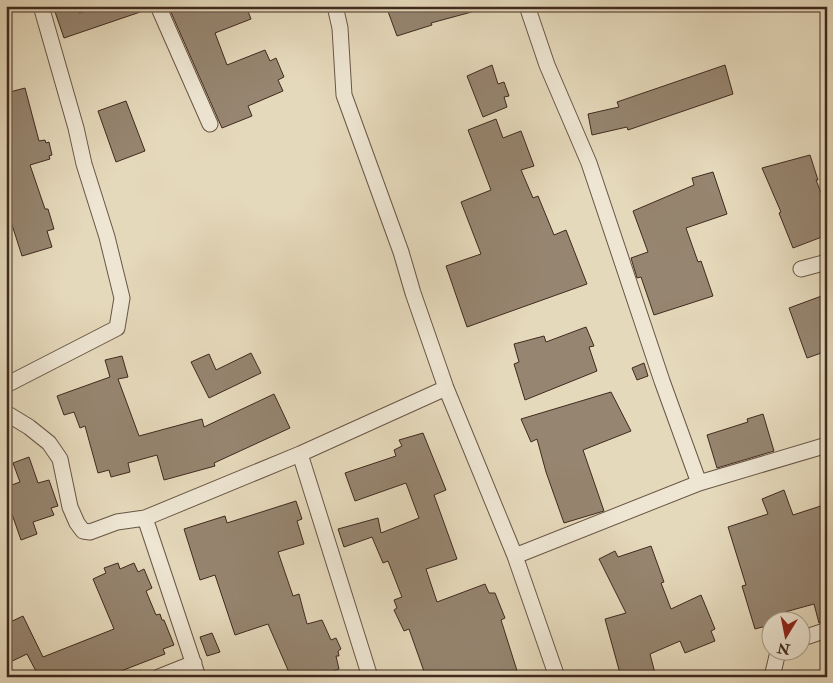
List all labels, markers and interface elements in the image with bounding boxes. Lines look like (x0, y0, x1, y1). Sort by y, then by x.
north arrow (760, 610, 810, 660)
text: N (776, 639, 792, 658)

